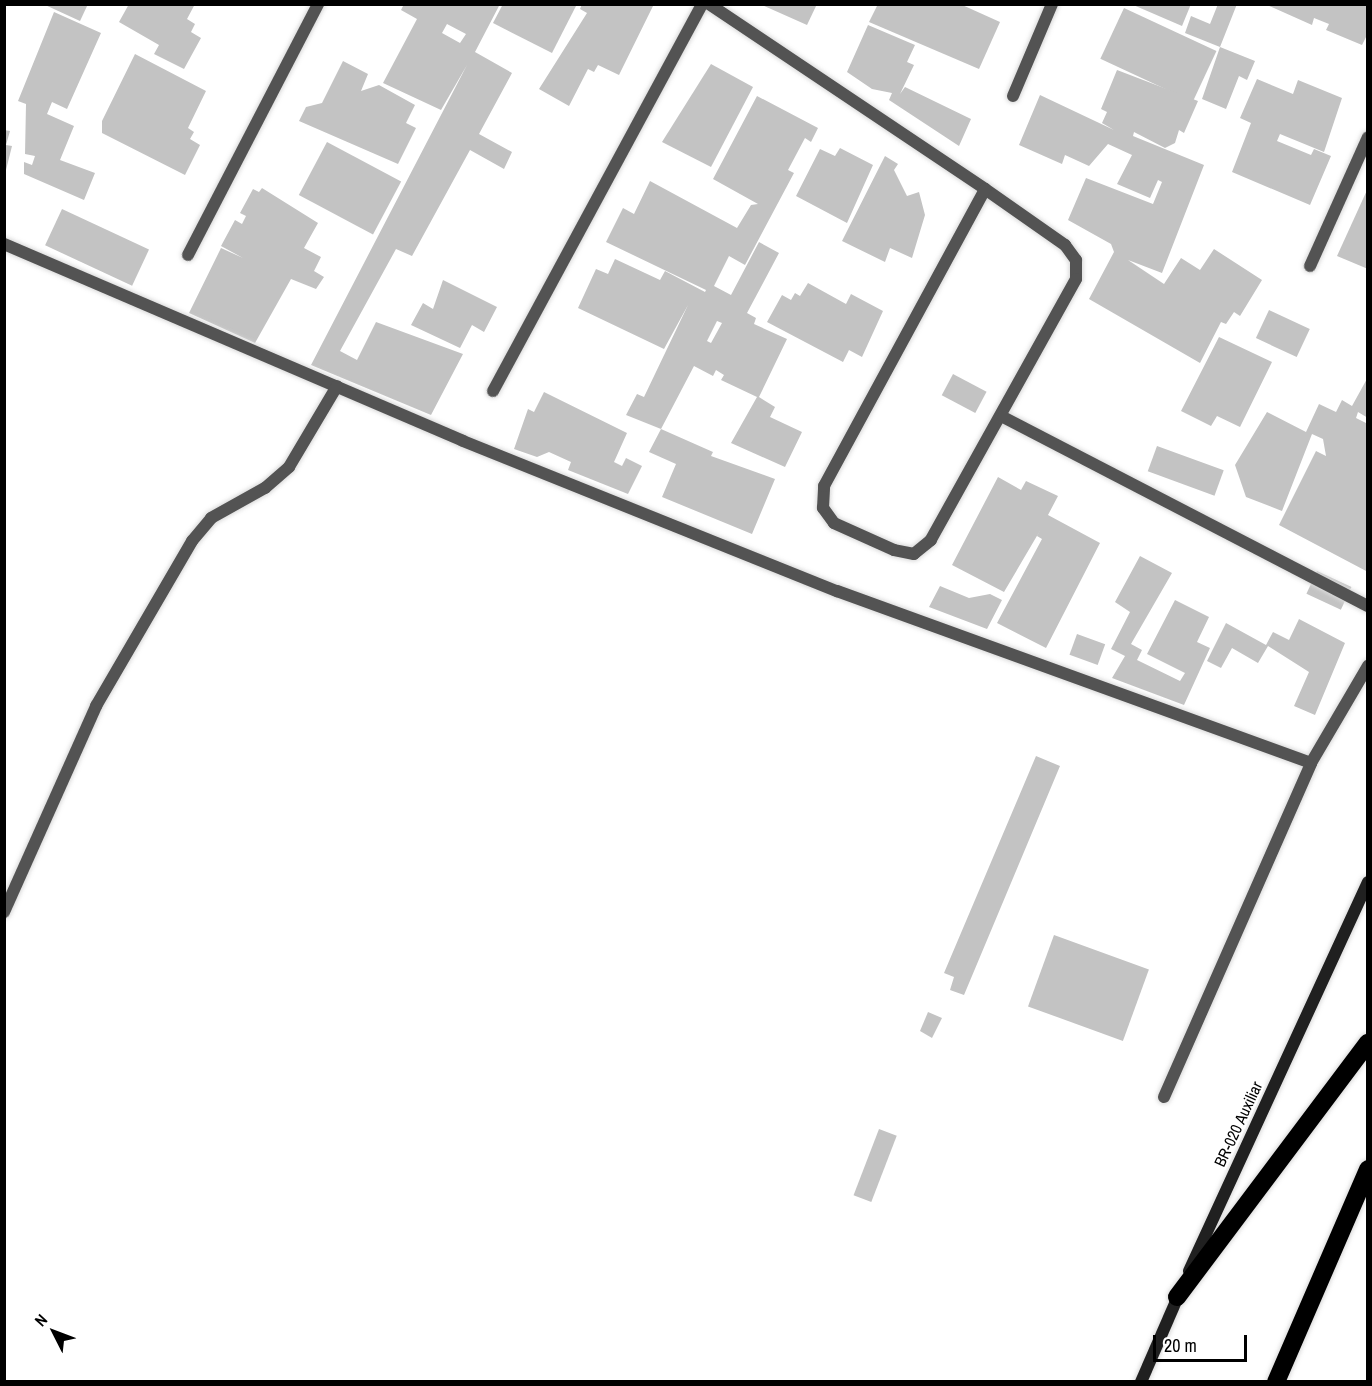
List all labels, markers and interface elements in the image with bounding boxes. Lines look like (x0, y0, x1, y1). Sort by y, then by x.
street label: BR-020 Auxiliar (1210, 1078, 1266, 1170)
north arrow (24, 1302, 84, 1362)
text: N (29, 1309, 52, 1331)
scale bar (1156, 1323, 1250, 1361)
text: 20 m (1164, 1333, 1197, 1358)

